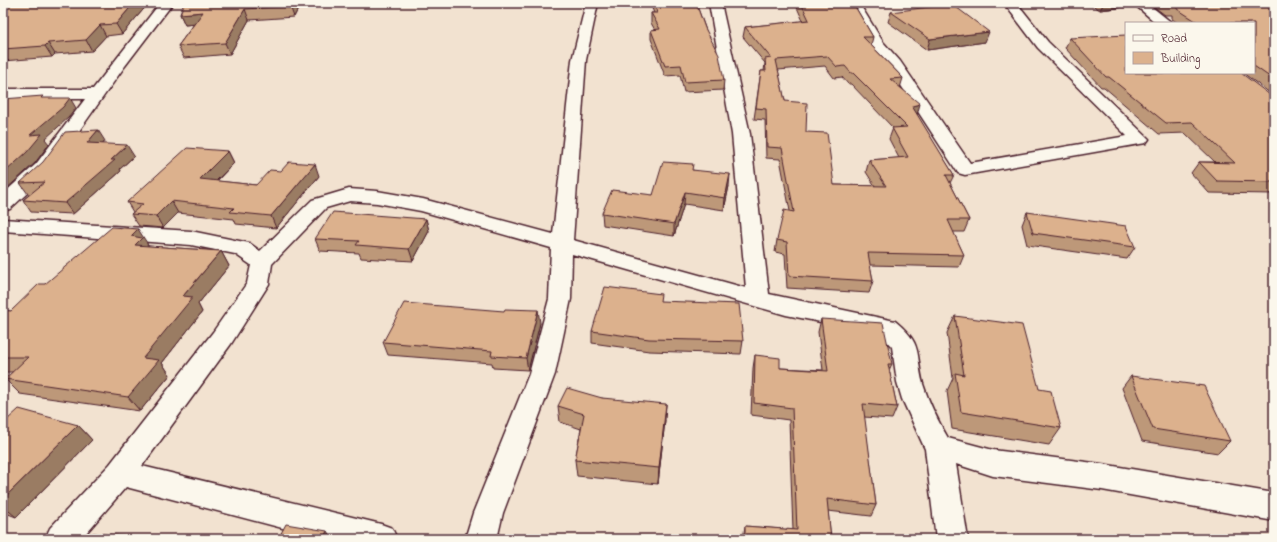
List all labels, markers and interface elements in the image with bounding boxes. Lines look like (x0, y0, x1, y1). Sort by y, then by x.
legend (1125, 22, 1255, 74)
text: Road (1161, 30, 1187, 48)
text: Building (1160, 50, 1200, 69)

